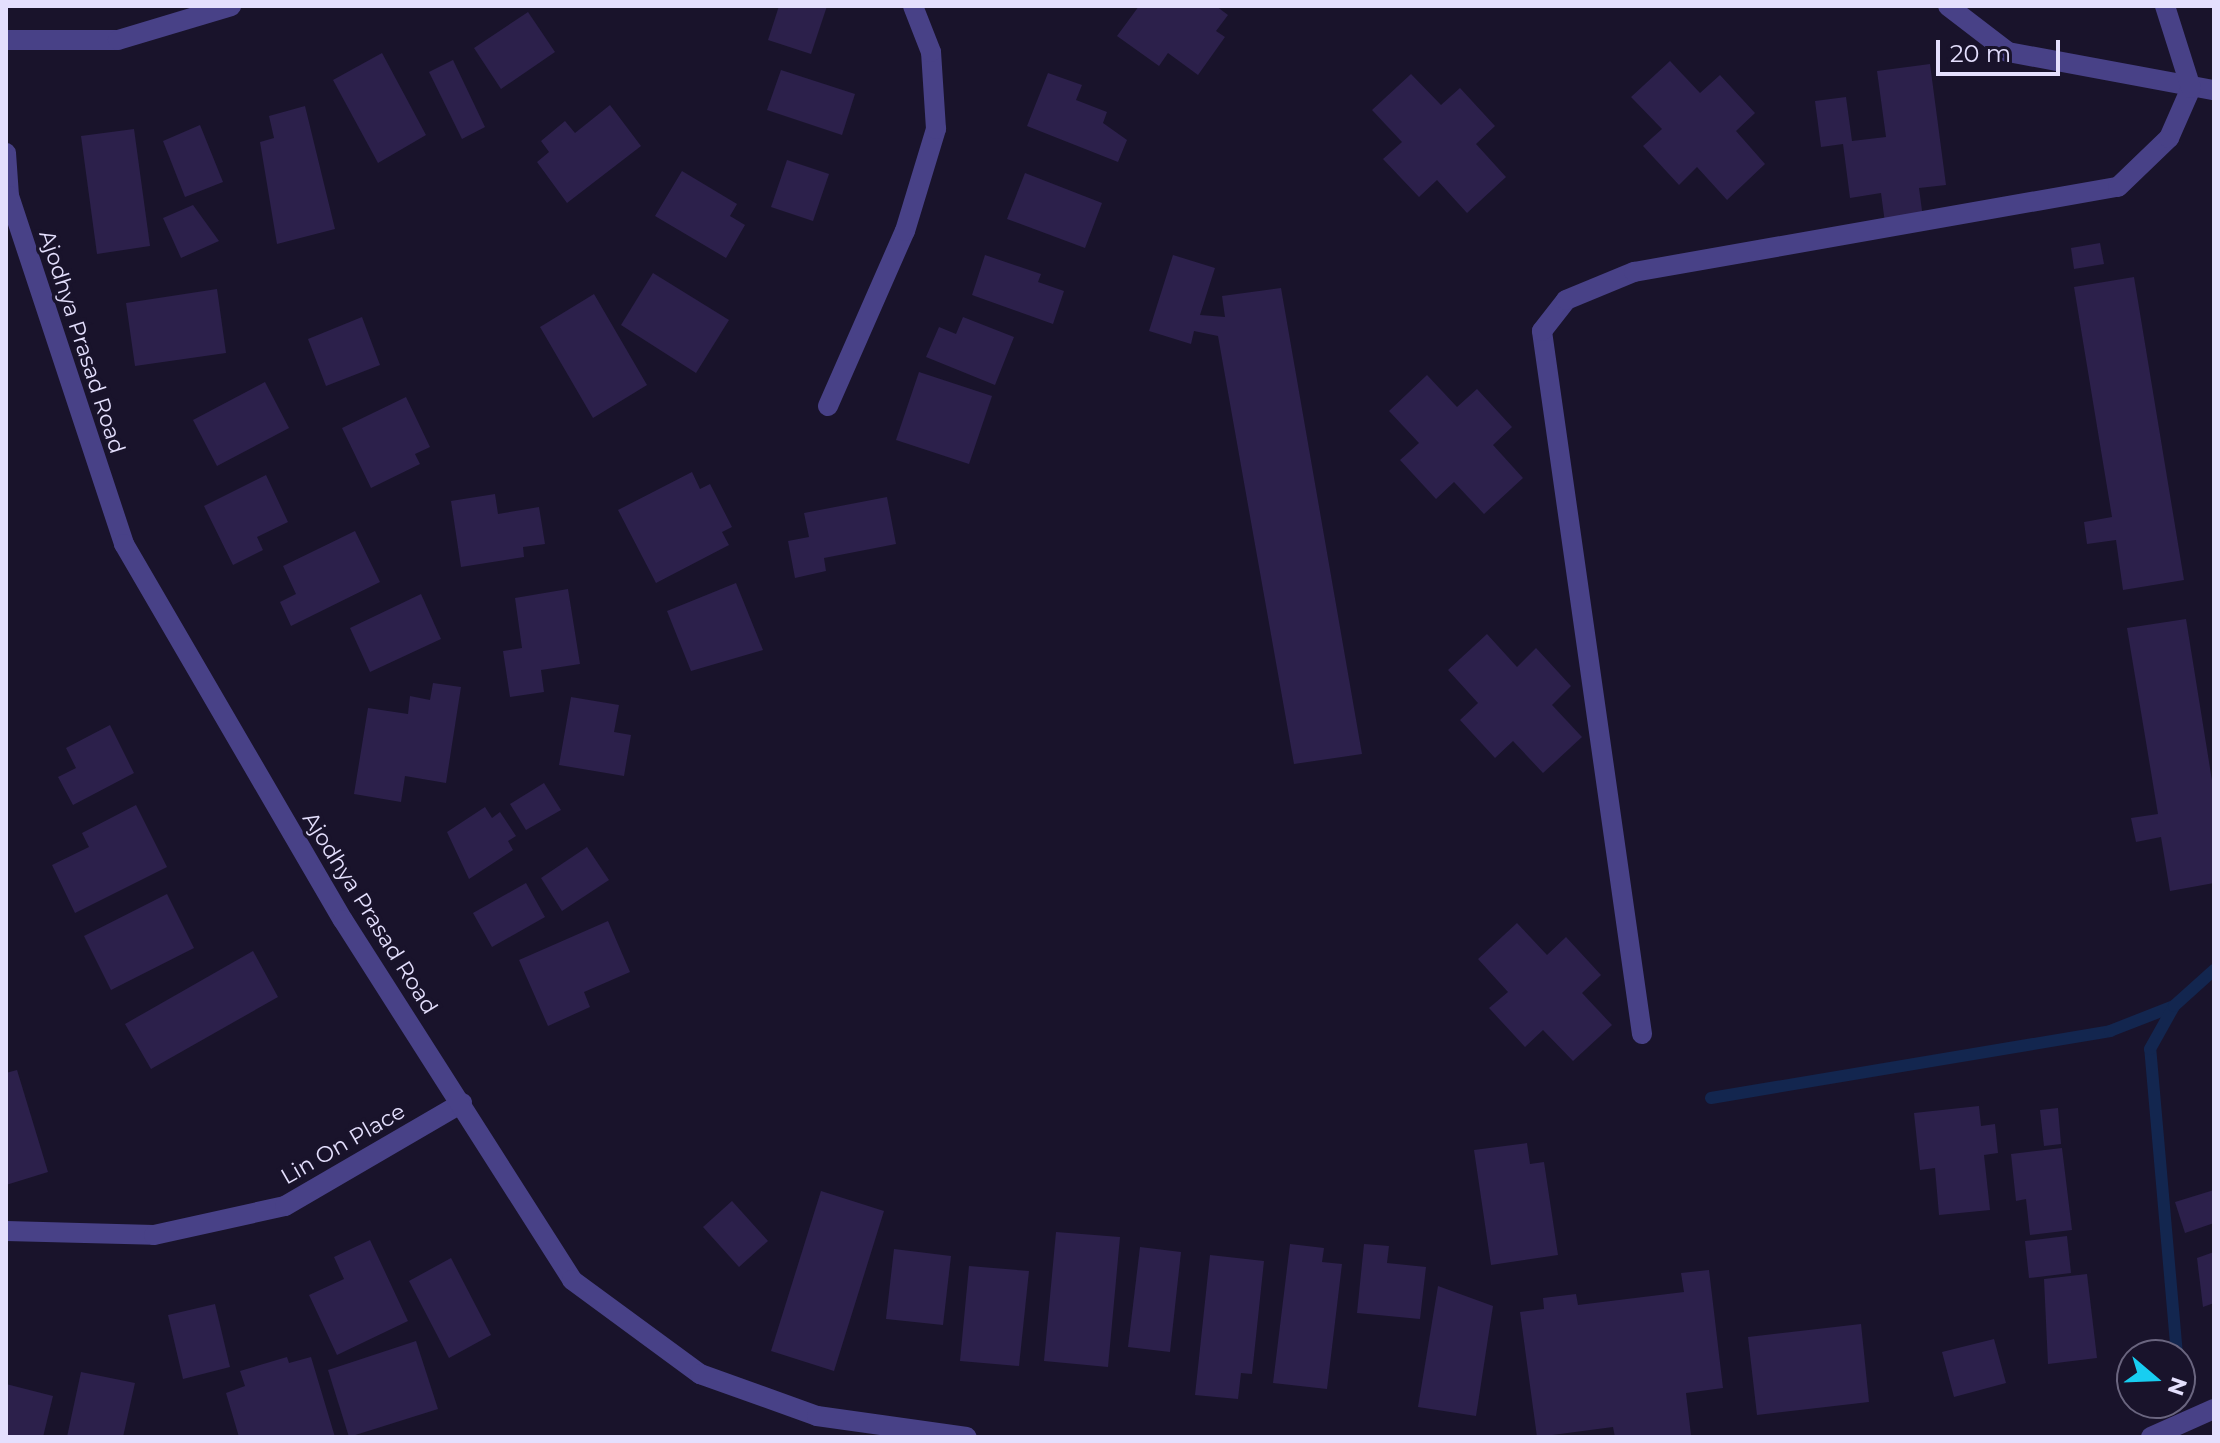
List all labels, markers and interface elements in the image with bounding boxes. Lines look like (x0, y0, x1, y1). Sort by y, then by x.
scale bar (1940, 24, 2064, 74)
text: 20 m (1950, 39, 2011, 68)
street label: Ajodhya Prasad Road (33, 227, 131, 457)
street label: Ajodhya Prasad Road (297, 807, 443, 1019)
street label: Lin On Place (276, 1098, 410, 1190)
north arrow (2116, 1339, 2196, 1419)
text: N (2162, 1374, 2193, 1399)

